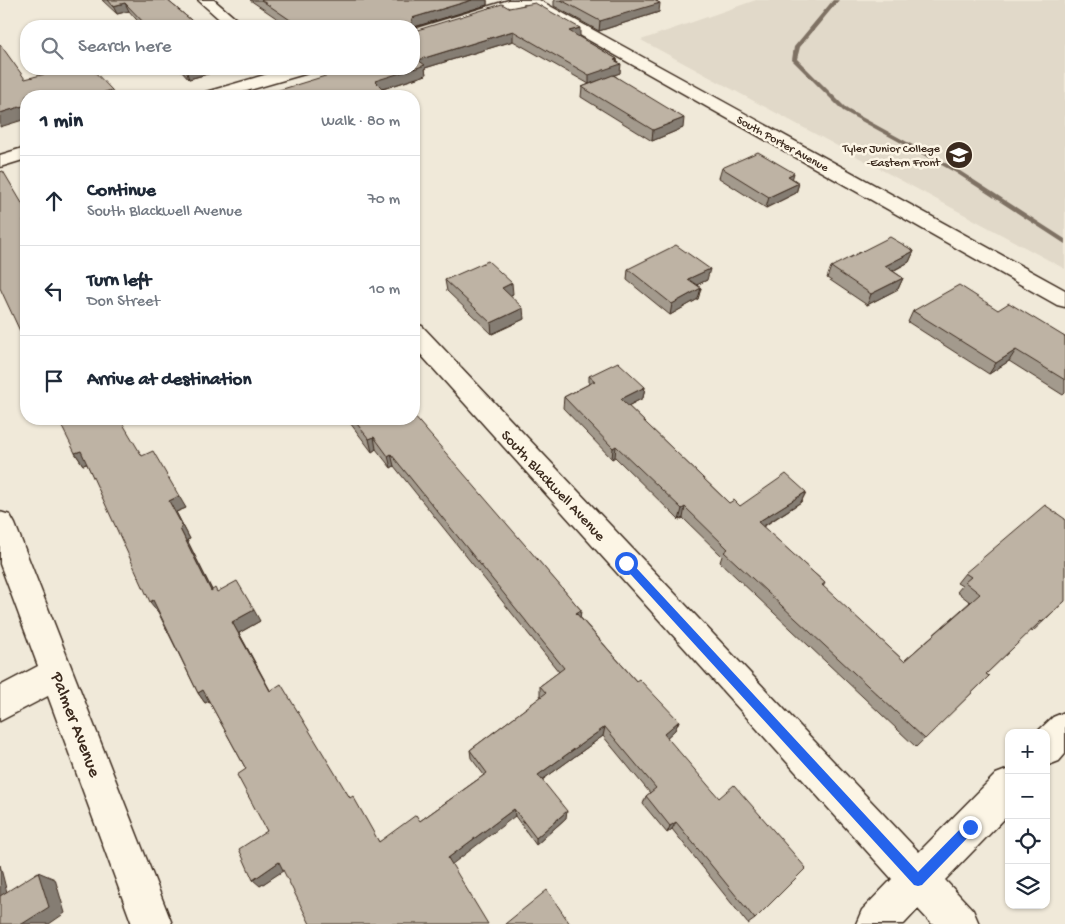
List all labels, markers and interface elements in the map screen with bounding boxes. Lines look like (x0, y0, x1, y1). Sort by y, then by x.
search box (20, 20, 420, 75)
icon: search (38, 34, 66, 62)
text: Search here (78, 36, 172, 59)
text: 1 min (40, 110, 83, 135)
text: Walk · 80 m (321, 113, 400, 132)
street label: South Porter Avenue (734, 114, 831, 176)
school or university icon: Tyler Junior College -Eastern Front (944, 140, 974, 170)
place label: Tyler Junior College -Eastern Front (842, 143, 941, 171)
text: Continue (87, 180, 156, 203)
icon: ahead (40, 187, 68, 215)
text: 70 m (367, 191, 400, 210)
text: South Blackwell Avenue (87, 203, 242, 222)
text: Turn left (87, 270, 151, 293)
icon: left (40, 277, 68, 305)
text: 10 m (369, 281, 400, 300)
text: Don Street (87, 293, 160, 312)
icon: arrive (40, 367, 68, 395)
text: Arrive at destination (87, 369, 251, 392)
street label: South Blackwell Avenue (496, 427, 609, 546)
route start (615, 552, 638, 575)
street label: Palmer Avenue (45, 669, 105, 781)
map controls (1005, 729, 1050, 909)
button: + (1005, 729, 1050, 774)
button: − (1005, 774, 1050, 819)
route end (959, 816, 982, 839)
button: locate (1005, 819, 1050, 864)
button: layers (1005, 864, 1050, 909)

